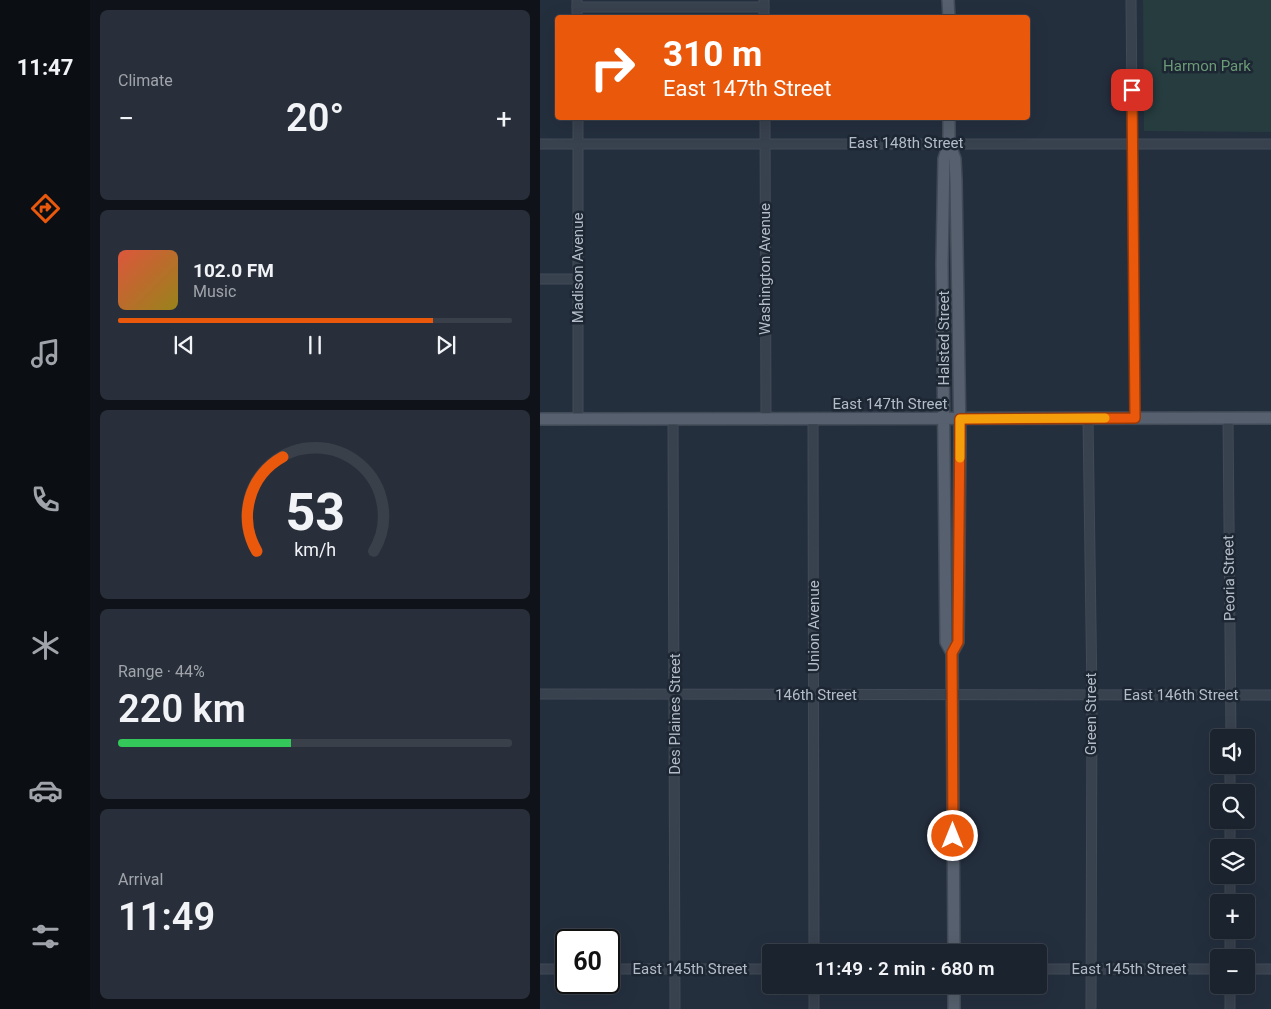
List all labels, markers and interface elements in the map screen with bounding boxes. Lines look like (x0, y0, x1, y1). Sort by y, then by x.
text: 310 m (663, 34, 762, 75)
icon: right (580, 35, 645, 100)
text: 11:47 (17, 55, 73, 80)
park label: Harmon Park (1163, 57, 1251, 75)
pin (1111, 69, 1153, 111)
text: Climate (118, 71, 173, 90)
text: East 147th Street (663, 76, 831, 101)
icon: arrive (1118, 76, 1146, 104)
text: 20° (286, 96, 344, 140)
text: − (118, 102, 134, 135)
text: + (496, 102, 512, 135)
street label: East 148th Street (849, 134, 963, 152)
icon: directions (28, 191, 63, 226)
street label: Washington Avenue (756, 203, 774, 335)
street label: Madison Avenue (569, 213, 587, 323)
text: 102.0 FM (193, 259, 274, 282)
text: Music (193, 282, 236, 301)
street label: Halsted Street (935, 290, 953, 385)
icon: previous (170, 331, 198, 359)
icon: pause (301, 331, 329, 359)
icon: next (432, 331, 460, 359)
icon: music (28, 336, 63, 371)
street label: East 147th Street (833, 395, 947, 413)
icon: phone (28, 482, 63, 517)
text: 53 (285, 482, 345, 543)
street label: Peoria Street (1219, 535, 1239, 621)
text: km/h (294, 539, 336, 560)
street label: Union Avenue (805, 580, 823, 672)
icon: climate (28, 628, 63, 663)
street label: Des Plaines Street (666, 653, 684, 775)
text: Range · 44% (118, 662, 205, 681)
street label: Green Street (1082, 673, 1100, 755)
street label: 146th Street (775, 686, 857, 704)
street label: East 146th Street (1124, 686, 1238, 704)
text: 220 km (118, 687, 246, 731)
map controls (1210, 729, 1255, 994)
button: sound (1210, 729, 1255, 774)
icon: car (28, 773, 63, 808)
button: search (1210, 784, 1255, 829)
position arrow (926, 809, 978, 861)
button: layers (1210, 839, 1255, 884)
text: Arrival (118, 870, 163, 889)
button: + (1210, 894, 1255, 939)
text: 11:49 (118, 895, 215, 939)
icon: filters (28, 919, 63, 954)
speed limit sign: 60 (555, 929, 620, 994)
button: − (1210, 949, 1255, 994)
text: 11:49 · 2 min · 680 m (814, 957, 995, 980)
street label: East 145th Street (633, 960, 747, 978)
street label: East 145th Street (1072, 960, 1186, 978)

